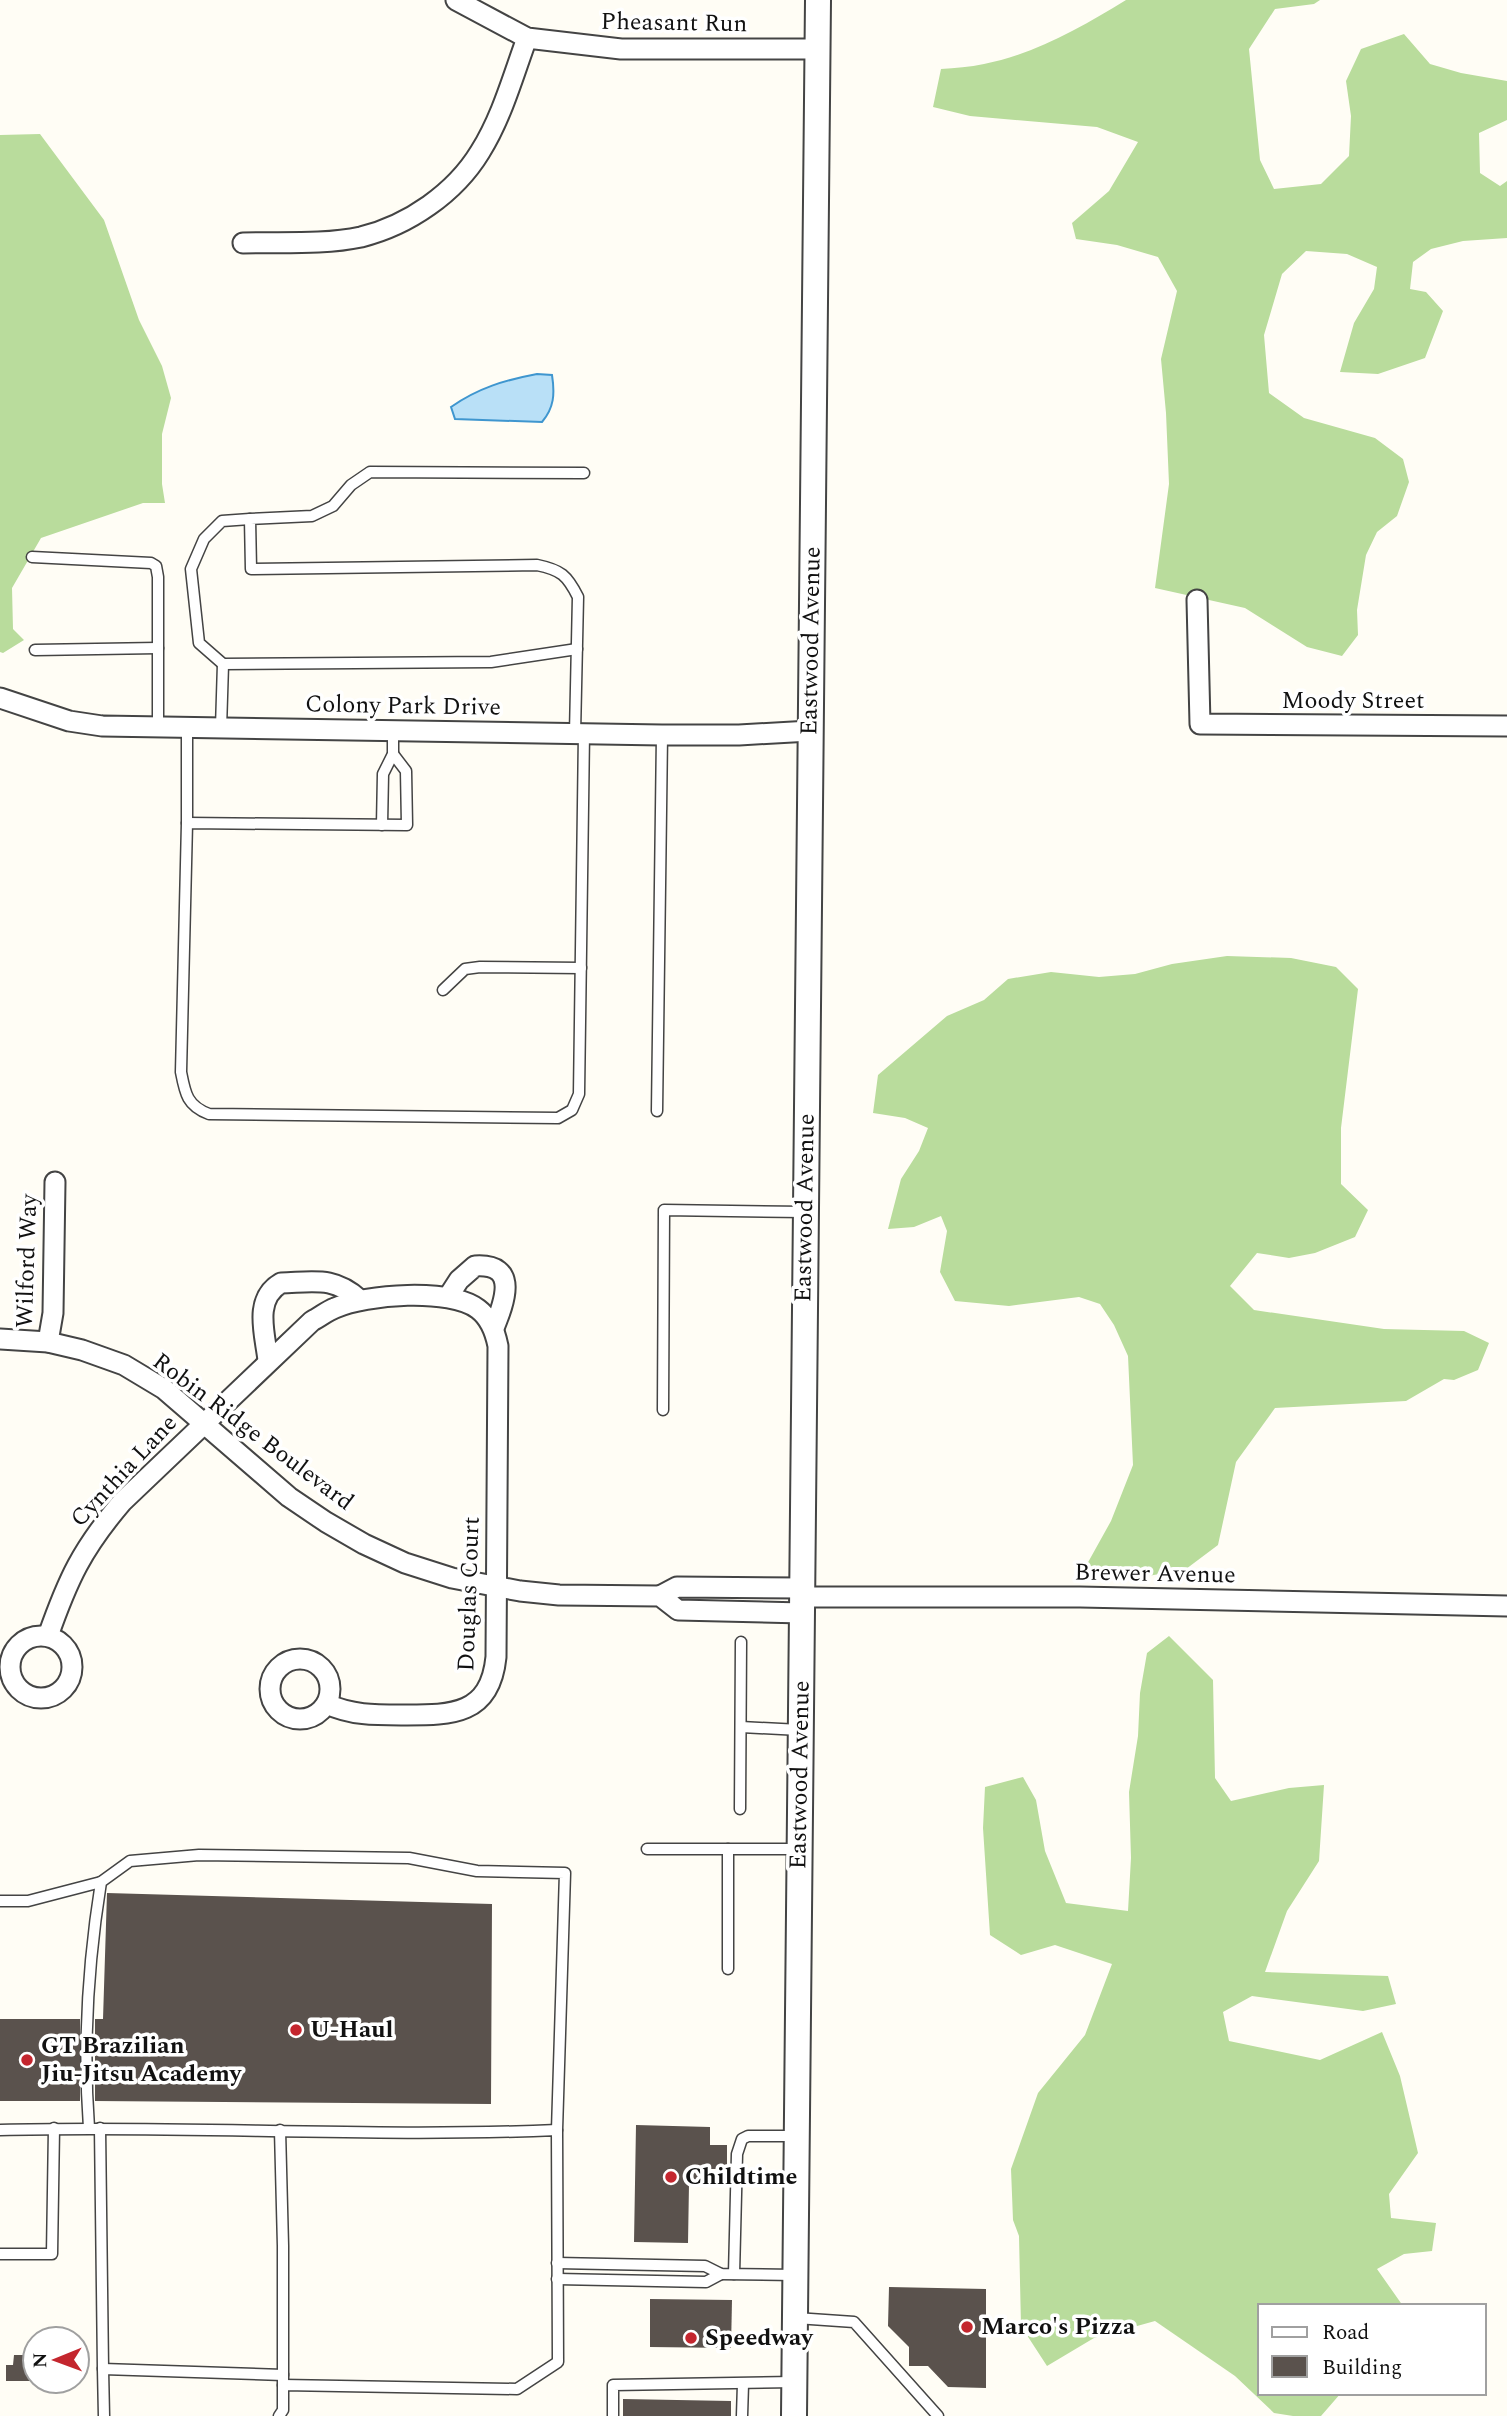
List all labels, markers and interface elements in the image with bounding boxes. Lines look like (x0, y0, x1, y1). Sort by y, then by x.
street label: Pheasant Run (600, 4, 748, 42)
street label: Eastwood Avenue (791, 546, 831, 736)
street label: Moody Street (1281, 683, 1425, 719)
street label: Colony Park Drive (305, 686, 501, 726)
street label: Eastwood Avenue (785, 1113, 825, 1303)
street label: Wilford Way (7, 1192, 47, 1329)
street label: Robin Ridge Boulevard (145, 1344, 361, 1520)
street label: Cynthia Lane (62, 1406, 186, 1536)
street label: Douglas Court (448, 1516, 490, 1672)
street label: Brewer Avenue (1074, 1555, 1236, 1593)
street label: Eastwood Avenue (780, 1680, 820, 1870)
place label: U-Haul (310, 2012, 393, 2048)
marker: U-Haul (288, 2022, 304, 2038)
place label: GT Brazilian Jiu-Jitsu Academy (41, 2028, 243, 2092)
marker: GT Brazilian Jiu-Jitsu Academy (19, 2052, 35, 2068)
place label: Childtime (685, 2159, 797, 2195)
marker: Childtime (663, 2169, 679, 2185)
legend (1258, 2304, 1486, 2395)
place label: Marco's Pizza (981, 2309, 1136, 2345)
text: Road (1322, 2317, 1369, 2349)
marker: Marco's Pizza (959, 2319, 975, 2335)
place label: Speedway (705, 2320, 814, 2356)
north arrow (21, 2325, 91, 2395)
marker: Speedway (683, 2330, 699, 2346)
text: N (26, 2352, 55, 2368)
text: Building (1322, 2352, 1402, 2384)

